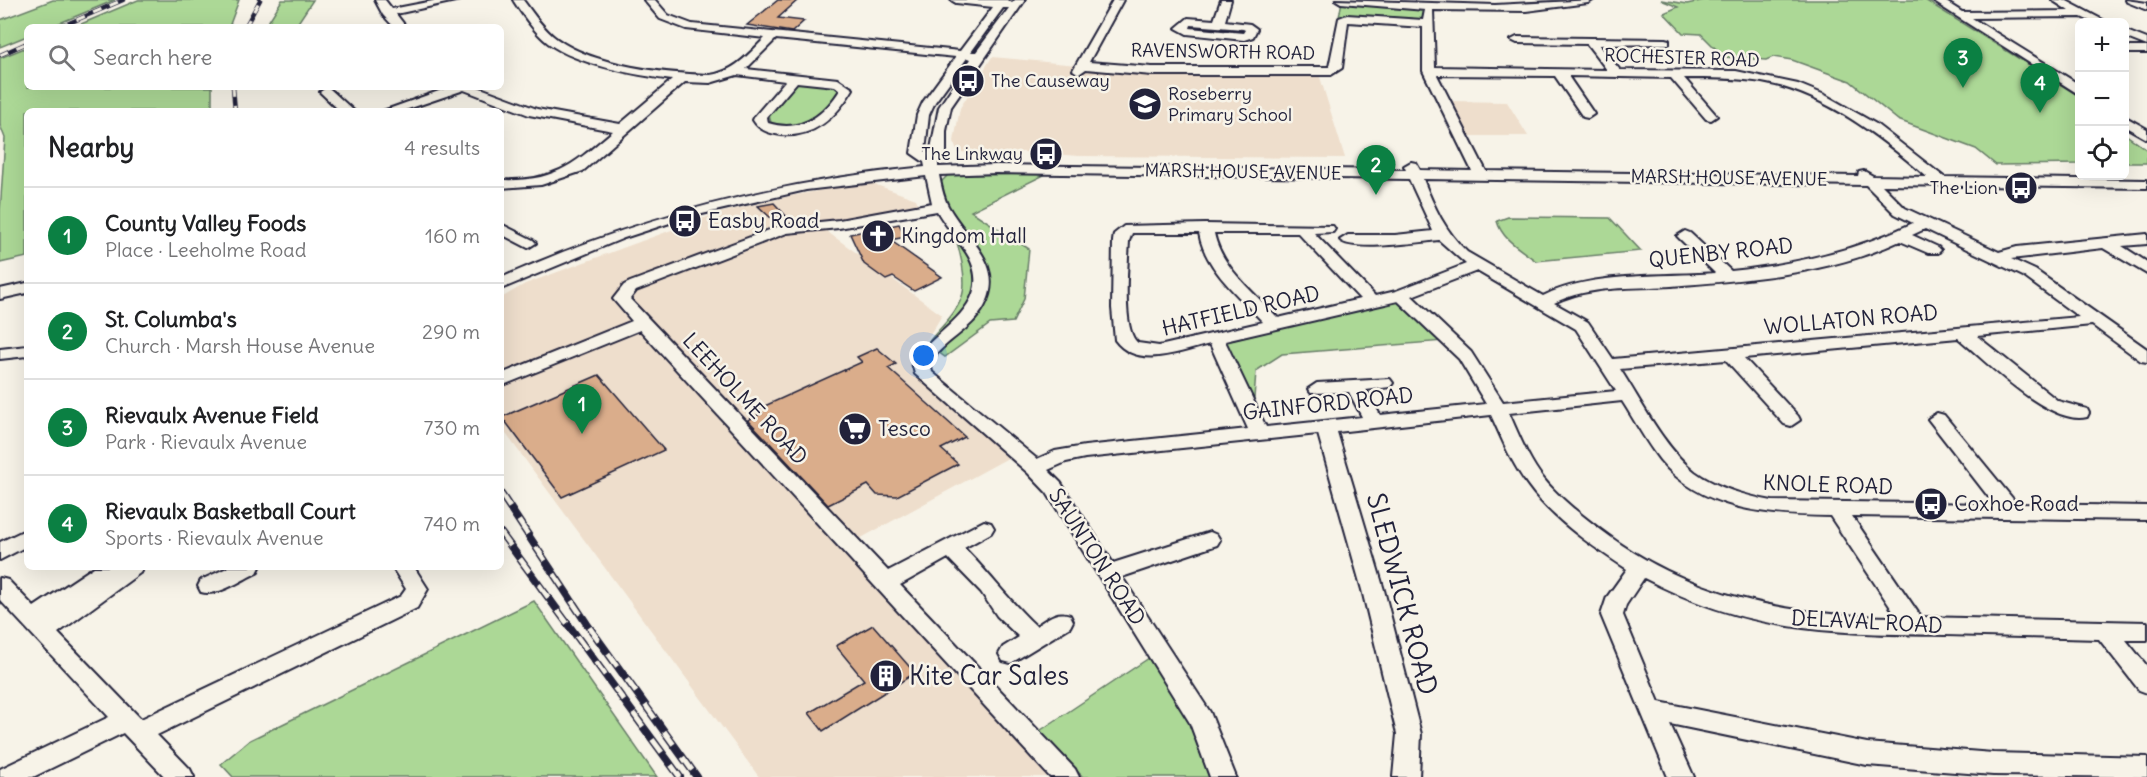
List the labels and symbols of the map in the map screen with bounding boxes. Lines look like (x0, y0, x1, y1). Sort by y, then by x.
street label: RAVENSWORTH ROAD (1131, 38, 1315, 65)
pin: 3 (1944, 38, 1982, 88)
street label: ROCHESTER ROAD (1604, 43, 1760, 72)
bus stop icon: The Causeway (950, 63, 986, 99)
pin: 4 (2020, 63, 2060, 113)
place label: The Causeway (991, 69, 1110, 92)
place label: Roseberry Primary School (1168, 82, 1292, 126)
school or university icon: Roseberry Primary School (1127, 86, 1163, 122)
bus stop icon: The Linkway (1028, 136, 1064, 172)
place label: The Linkway (921, 142, 1023, 165)
pin: 2 (1356, 146, 1396, 195)
street label: MARSH HOUSE AVENUE (1144, 158, 1342, 185)
street label: MARSH HOUSE AVENUE (1630, 164, 1828, 191)
bus stop icon: The Lion (2003, 170, 2039, 206)
place label: The Lion (1930, 176, 1998, 199)
bus stop icon: Easby Road (667, 203, 703, 239)
place label: Easby Road (708, 207, 819, 234)
church icon: Kingdom Hall (860, 218, 896, 254)
place label: Kingdom Hall (901, 222, 1027, 249)
street label: QUENBY ROAD (1647, 231, 1794, 274)
street label: HATFIELD ROAD (1159, 279, 1322, 342)
street label: WOLLATON ROAD (1763, 298, 1939, 341)
street label: LEEHOLME ROAD (677, 327, 814, 470)
your location (909, 341, 938, 370)
street label: GAINFORD ROAD (1241, 381, 1415, 426)
pin: 1 (562, 384, 602, 434)
supermarket icon: Tesco (837, 411, 873, 447)
place label: Tesco (878, 415, 931, 442)
street label: KNOLE ROAD (1762, 469, 1894, 500)
street label: SAUNTON ROAD (1043, 483, 1152, 630)
bus stop icon: Coxhoe Road (1913, 486, 1949, 522)
street label: SLEDWICK ROAD (1360, 489, 1445, 698)
place label: Coxhoe Road (1954, 490, 2079, 517)
street label: DELAVAL ROAD (1791, 604, 1944, 639)
building icon: Kite Car Sales (868, 658, 904, 694)
place label: Kite Car Sales (909, 659, 1069, 692)

